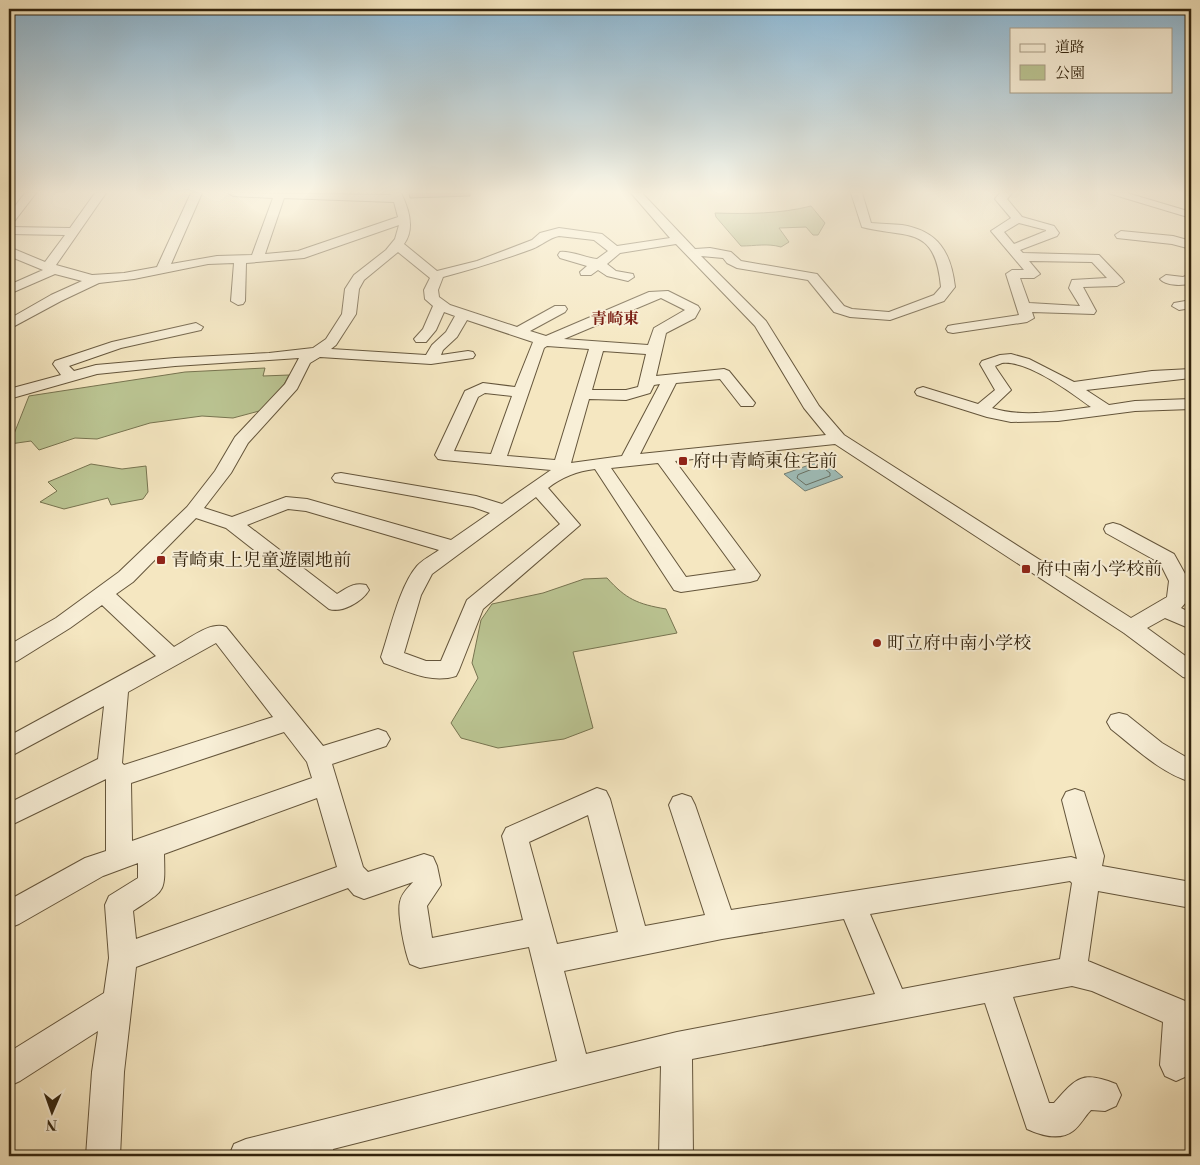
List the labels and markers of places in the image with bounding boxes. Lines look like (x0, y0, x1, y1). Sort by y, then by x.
place label: 府中青崎東住宅前 (693, 450, 837, 473)
marker: 府中青崎東住宅前 (677, 455, 689, 467)
place label: 青崎東上児童遊園地前 (171, 549, 351, 572)
marker: 青崎東上児童遊園地前 (155, 554, 167, 566)
place label: 府中南小学校前 (1036, 558, 1162, 581)
marker: 府中南小学校前 (1020, 563, 1032, 575)
place label: 町立府中南小学校 (887, 632, 1031, 655)
marker: 町立府中南小学校 (871, 637, 883, 649)

